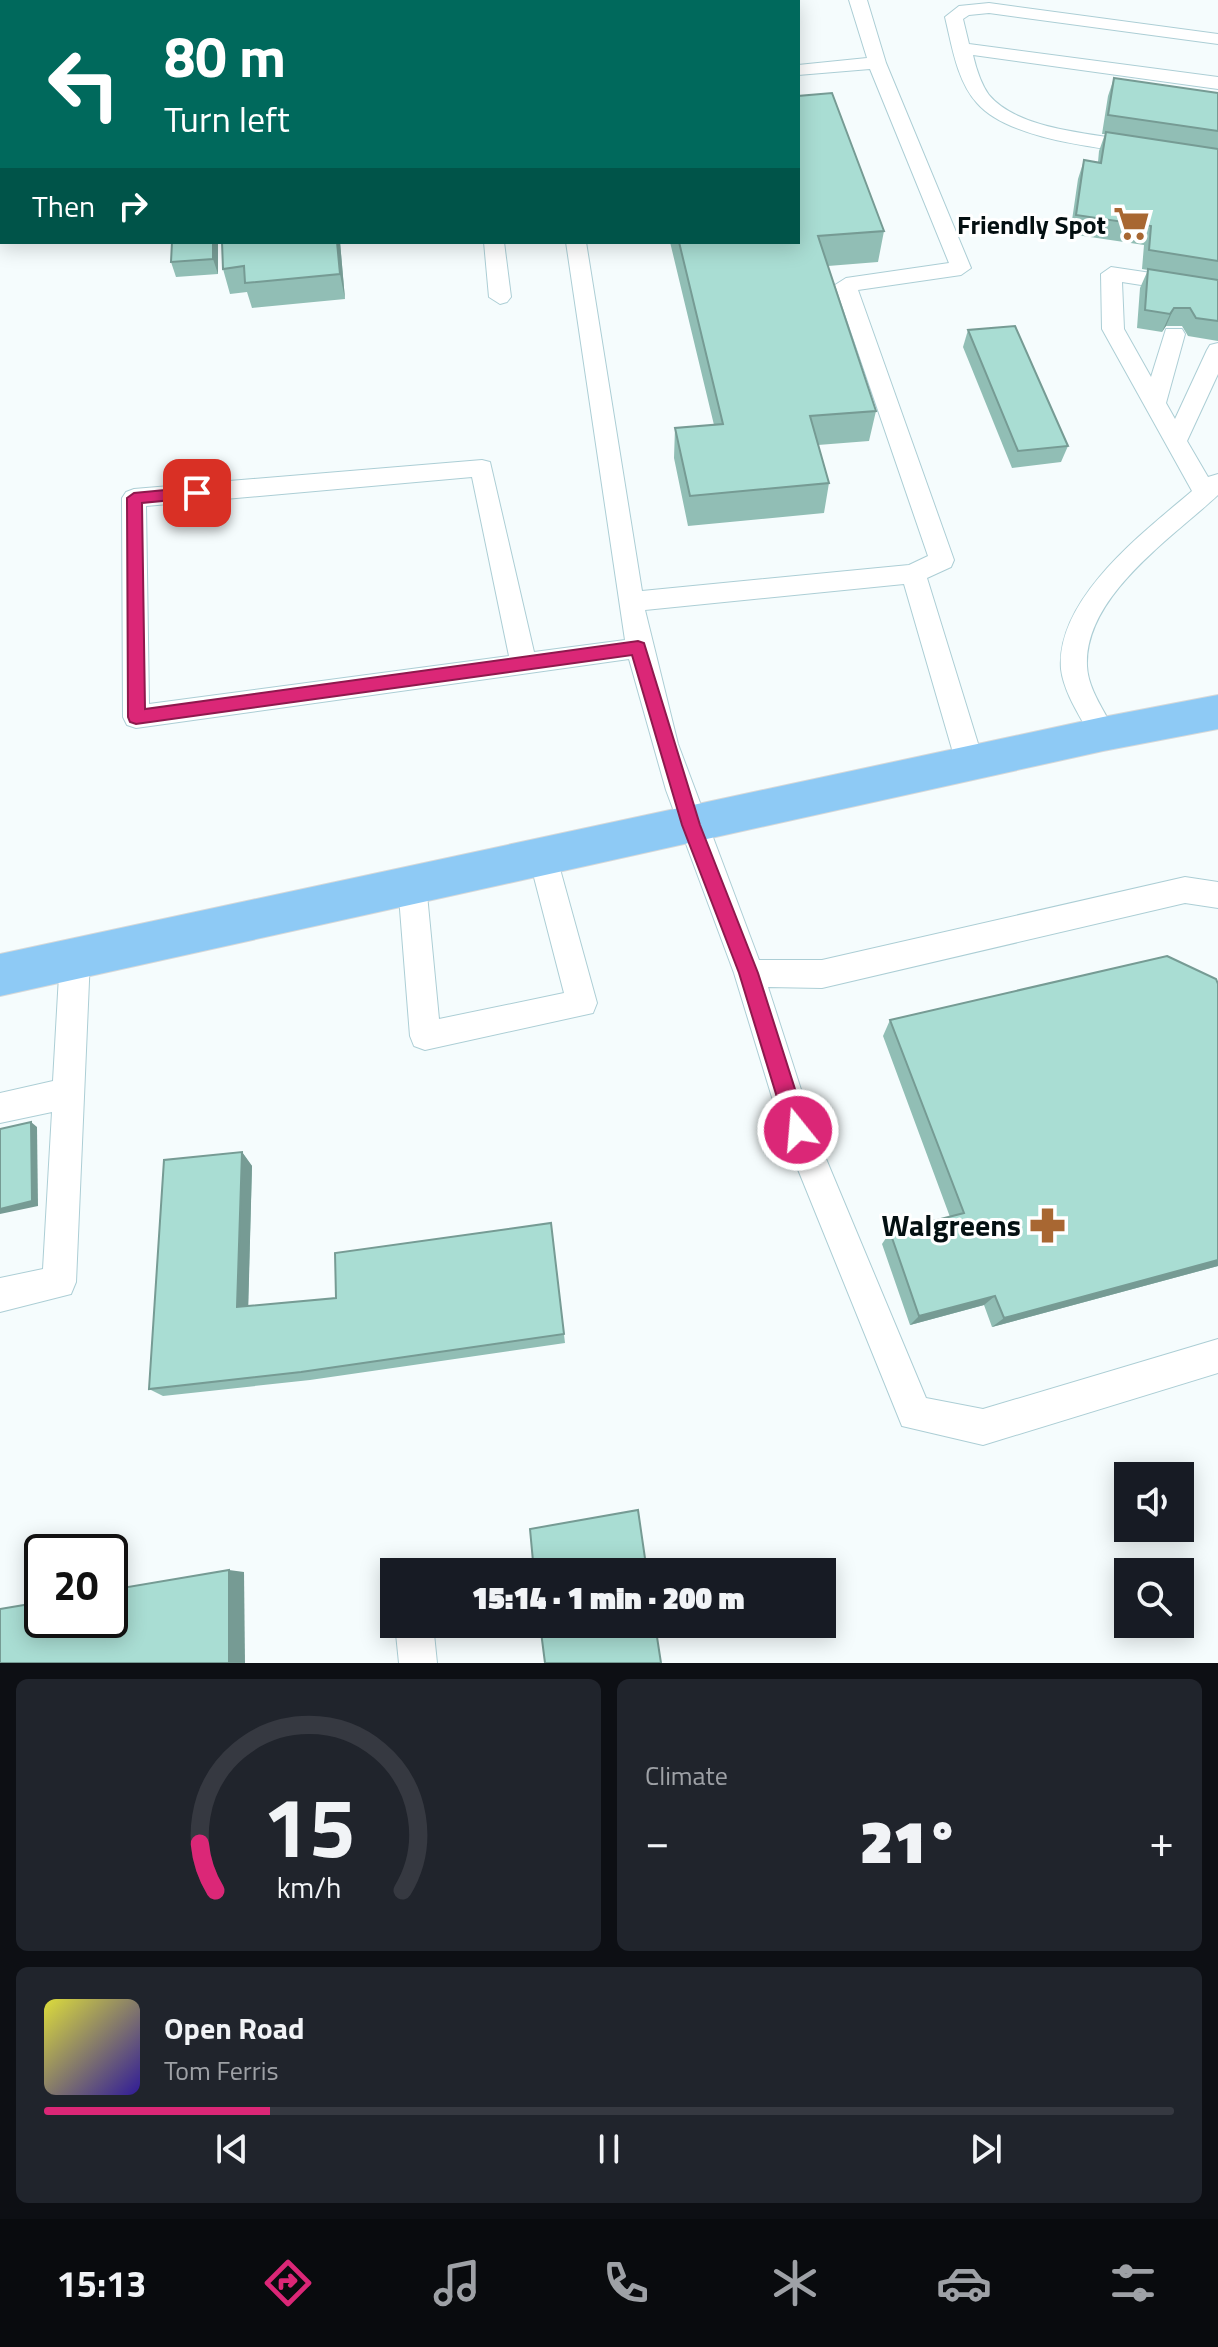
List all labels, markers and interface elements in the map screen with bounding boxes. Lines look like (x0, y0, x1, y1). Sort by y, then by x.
text: 80 m (164, 14, 286, 99)
icon: left (32, 32, 136, 136)
text: Turn left (164, 91, 290, 146)
text: Then (32, 183, 95, 229)
icon: right (111, 184, 155, 228)
place label: Friendly Spot (957, 205, 1106, 244)
supermarket icon: Friendly Spot (1113, 205, 1151, 243)
pin (163, 459, 231, 527)
icon: arrive (175, 471, 219, 515)
position arrow (756, 1088, 840, 1172)
place label: Walgreens (882, 1202, 1021, 1248)
pharmacy icon: Walgreens (1028, 1206, 1066, 1244)
map controls (1114, 1462, 1194, 1638)
button: sound (1114, 1462, 1194, 1542)
speed limit sign: 20 (24, 1534, 128, 1638)
button: search (1114, 1558, 1194, 1638)
text: 15:14 · 1 min · 200 m (472, 1575, 744, 1621)
text: Climate (645, 1756, 728, 1795)
text: 15 (262, 1763, 355, 1889)
text: 21° (860, 1795, 959, 1886)
text: − (645, 1807, 670, 1874)
text: + (1149, 1807, 1174, 1874)
text: km/h (276, 1866, 341, 1909)
text: Open Road (164, 2005, 305, 2051)
text: Tom Ferris (164, 2051, 279, 2090)
icon: previous (210, 2127, 254, 2171)
icon: pause (587, 2127, 631, 2171)
icon: next (964, 2127, 1008, 2171)
icon: directions (260, 2255, 316, 2311)
icon: music (429, 2255, 485, 2311)
icon: phone (598, 2255, 654, 2311)
icon: climate (767, 2255, 823, 2311)
icon: car (936, 2255, 992, 2311)
icon: filters (1105, 2255, 1161, 2311)
text: 15:13 (57, 2256, 146, 2311)

